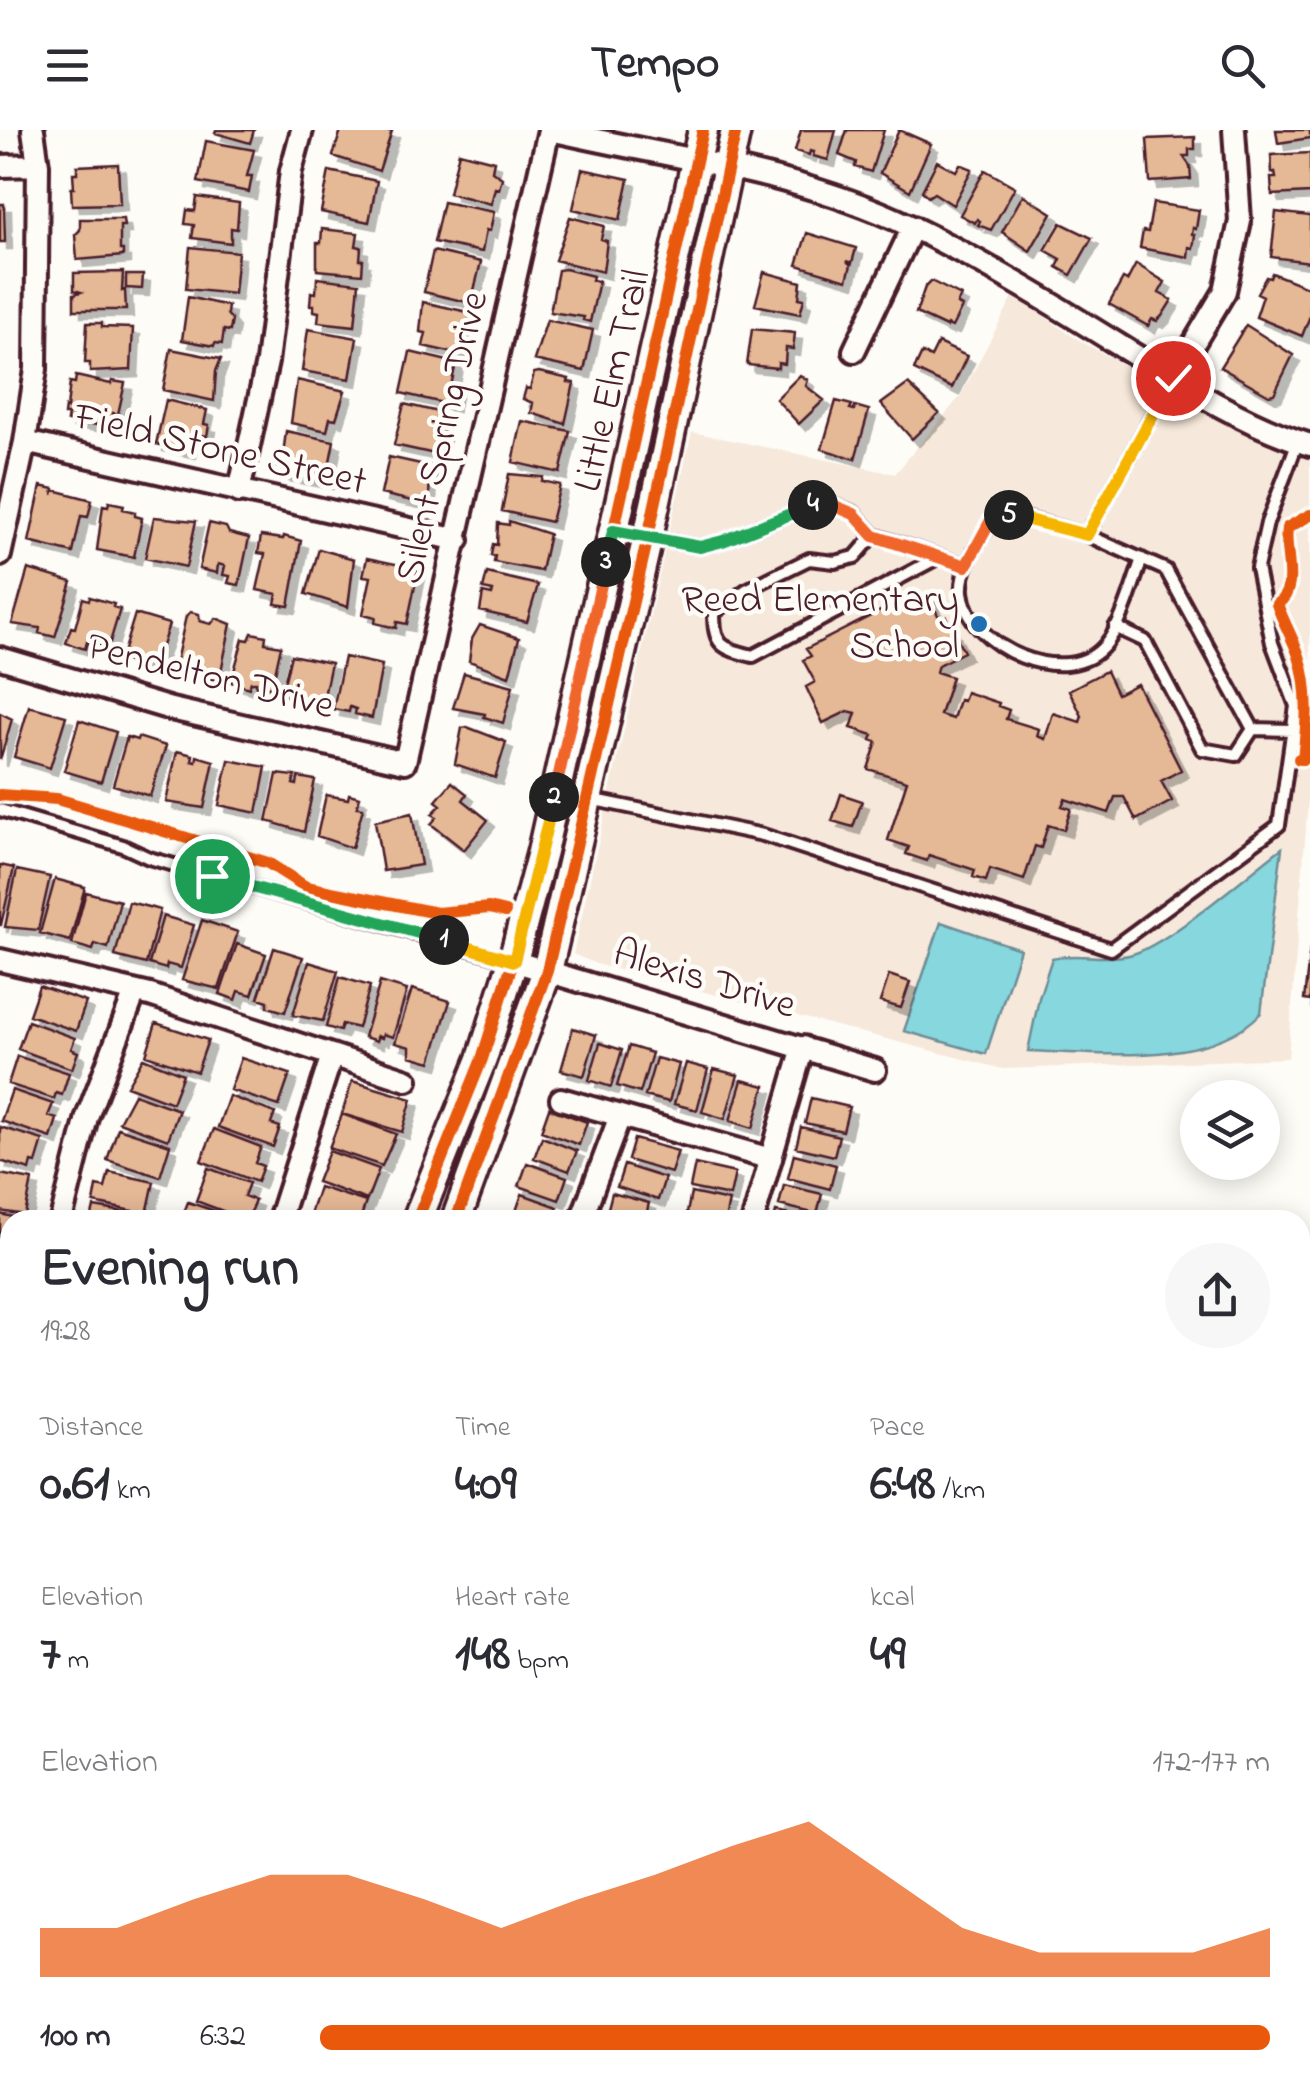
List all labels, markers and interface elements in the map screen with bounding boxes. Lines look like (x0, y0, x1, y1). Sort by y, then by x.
text: Tempo (591, 32, 719, 98)
icon: menu (40, 38, 95, 93)
icon: search (1215, 38, 1270, 93)
street label: Little Elm Trail (560, 264, 668, 498)
street label: Silent Spring Drive (382, 286, 506, 590)
pin (1131, 336, 1216, 421)
icon: check (1146, 351, 1201, 406)
street label: Field Stone Street (67, 388, 372, 513)
pin: 4 (788, 480, 838, 530)
text: 4 (807, 484, 819, 525)
pin: 5 (984, 490, 1034, 540)
text: 5 (1001, 494, 1017, 535)
pin: 3 (581, 537, 631, 587)
text: 3 (600, 541, 612, 582)
place label: Reed Elementary School (681, 572, 959, 677)
marker: Reed Elementary School (968, 613, 990, 635)
street label: Pendelton Drive (80, 619, 340, 737)
pin: 2 (529, 772, 579, 822)
text: 2 (547, 776, 561, 817)
pin (170, 834, 255, 919)
icon: arrive (185, 849, 240, 904)
pin: 1 (419, 915, 469, 965)
text: 1 (440, 919, 448, 960)
street label: Alexis Drive (605, 925, 803, 1037)
map controls (1180, 1080, 1280, 1180)
button: layers (1180, 1080, 1280, 1180)
text: Evening run (40, 1231, 299, 1311)
button: share (1165, 1243, 1270, 1348)
text: 19:28 (40, 1309, 90, 1356)
text: Distance (40, 1408, 143, 1449)
text: Time (455, 1408, 510, 1449)
text: Pace (870, 1408, 925, 1449)
text: 0.61 (40, 1449, 110, 1522)
text: 4:09 (455, 1449, 517, 1522)
text: 6:48 (870, 1449, 936, 1522)
text: km (110, 1471, 151, 1512)
text: /km (936, 1471, 985, 1512)
text: Elevation (40, 1578, 143, 1619)
text: Heart rate (455, 1578, 570, 1619)
text: kcal (870, 1578, 915, 1619)
text: 7 (40, 1619, 61, 1692)
text: 148 (455, 1619, 510, 1692)
text: 49 (870, 1619, 906, 1692)
text: m (61, 1641, 89, 1682)
text: bpm (510, 1641, 569, 1682)
text: Elevation (40, 1740, 158, 1787)
text: 172–177 m (1152, 1740, 1270, 1787)
text: 100 m (40, 2014, 111, 2061)
text: 6:32 (200, 2014, 246, 2061)

